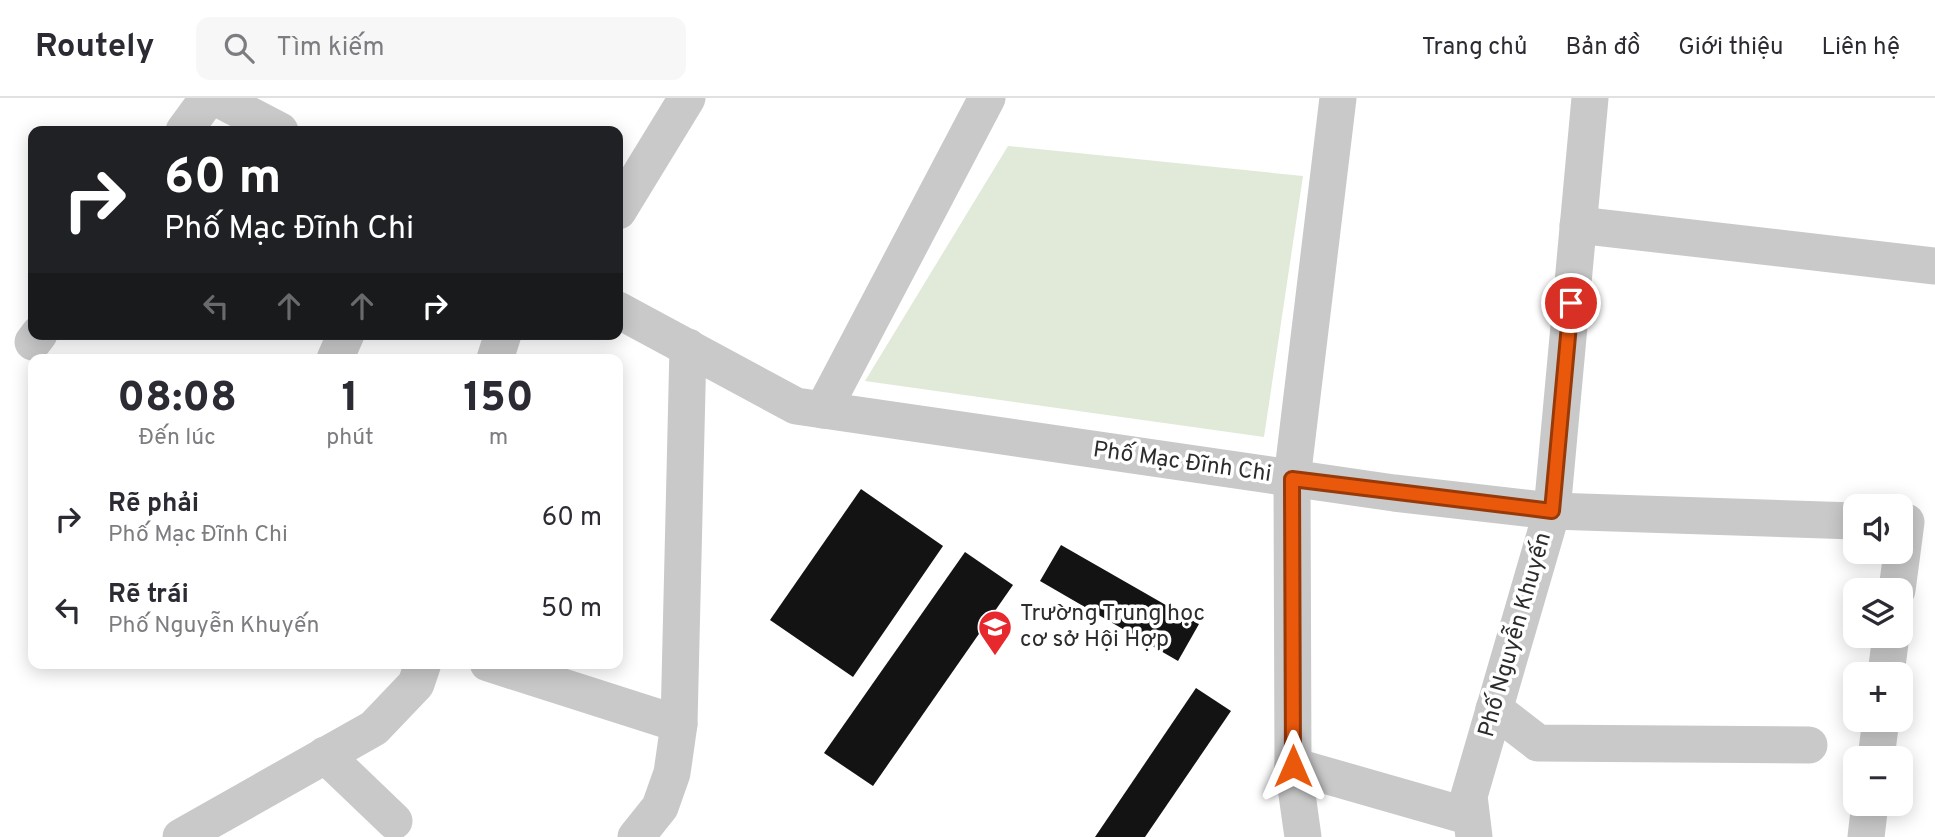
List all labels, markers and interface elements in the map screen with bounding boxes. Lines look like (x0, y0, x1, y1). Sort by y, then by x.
search box (196, 17, 686, 80)
text: Routely (35, 27, 154, 69)
icon: search (220, 29, 258, 67)
text: Tìm kiếm (276, 32, 385, 65)
text: Trang chủ (1422, 33, 1527, 63)
text: Bản đồ (1565, 33, 1640, 63)
text: Giới thiệu (1678, 33, 1783, 63)
text: Liên hệ (1821, 33, 1900, 63)
text: 60 m (164, 149, 282, 211)
icon: right (49, 154, 140, 245)
text: Phố Mạc Đĩnh Chi (164, 210, 414, 250)
pin (1541, 273, 1601, 333)
icon: arrive (1552, 284, 1590, 322)
icon: left (197, 287, 235, 325)
icon: ahead (270, 287, 308, 325)
icon: ahead (343, 287, 381, 325)
icon: right (416, 287, 454, 325)
text: 08:08 (117, 373, 237, 426)
text: 1 (341, 373, 359, 426)
text: 150 (463, 373, 534, 426)
text: Đến lúc (138, 424, 216, 453)
text: phút (326, 424, 374, 453)
text: m (489, 424, 508, 453)
street label: Phố Mạc Đĩnh Chi (1091, 435, 1273, 490)
text: Rẽ phải (108, 488, 199, 521)
map controls (1843, 494, 1913, 816)
button: sound (1843, 494, 1913, 564)
icon: right (49, 500, 87, 538)
text: 60 m (542, 502, 602, 535)
text: Phố Mạc Đĩnh Chi (108, 521, 288, 550)
street label: Phố Nguyễn Khuyến (1472, 529, 1559, 741)
button: layers (1843, 578, 1913, 648)
text: Rẽ trái (108, 579, 189, 612)
icon: left (49, 591, 87, 629)
text: 50 m (541, 593, 602, 626)
place label: Trường Trung học cơ sở Hội Hợp (1020, 600, 1205, 655)
school or university icon: Trường Trung học cơ sở Hội Hợp (976, 608, 1014, 657)
text: Phố Nguyễn Khuyến (108, 612, 319, 641)
button: + (1843, 662, 1913, 732)
position arrow (1256, 729, 1330, 803)
button: − (1843, 746, 1913, 816)

